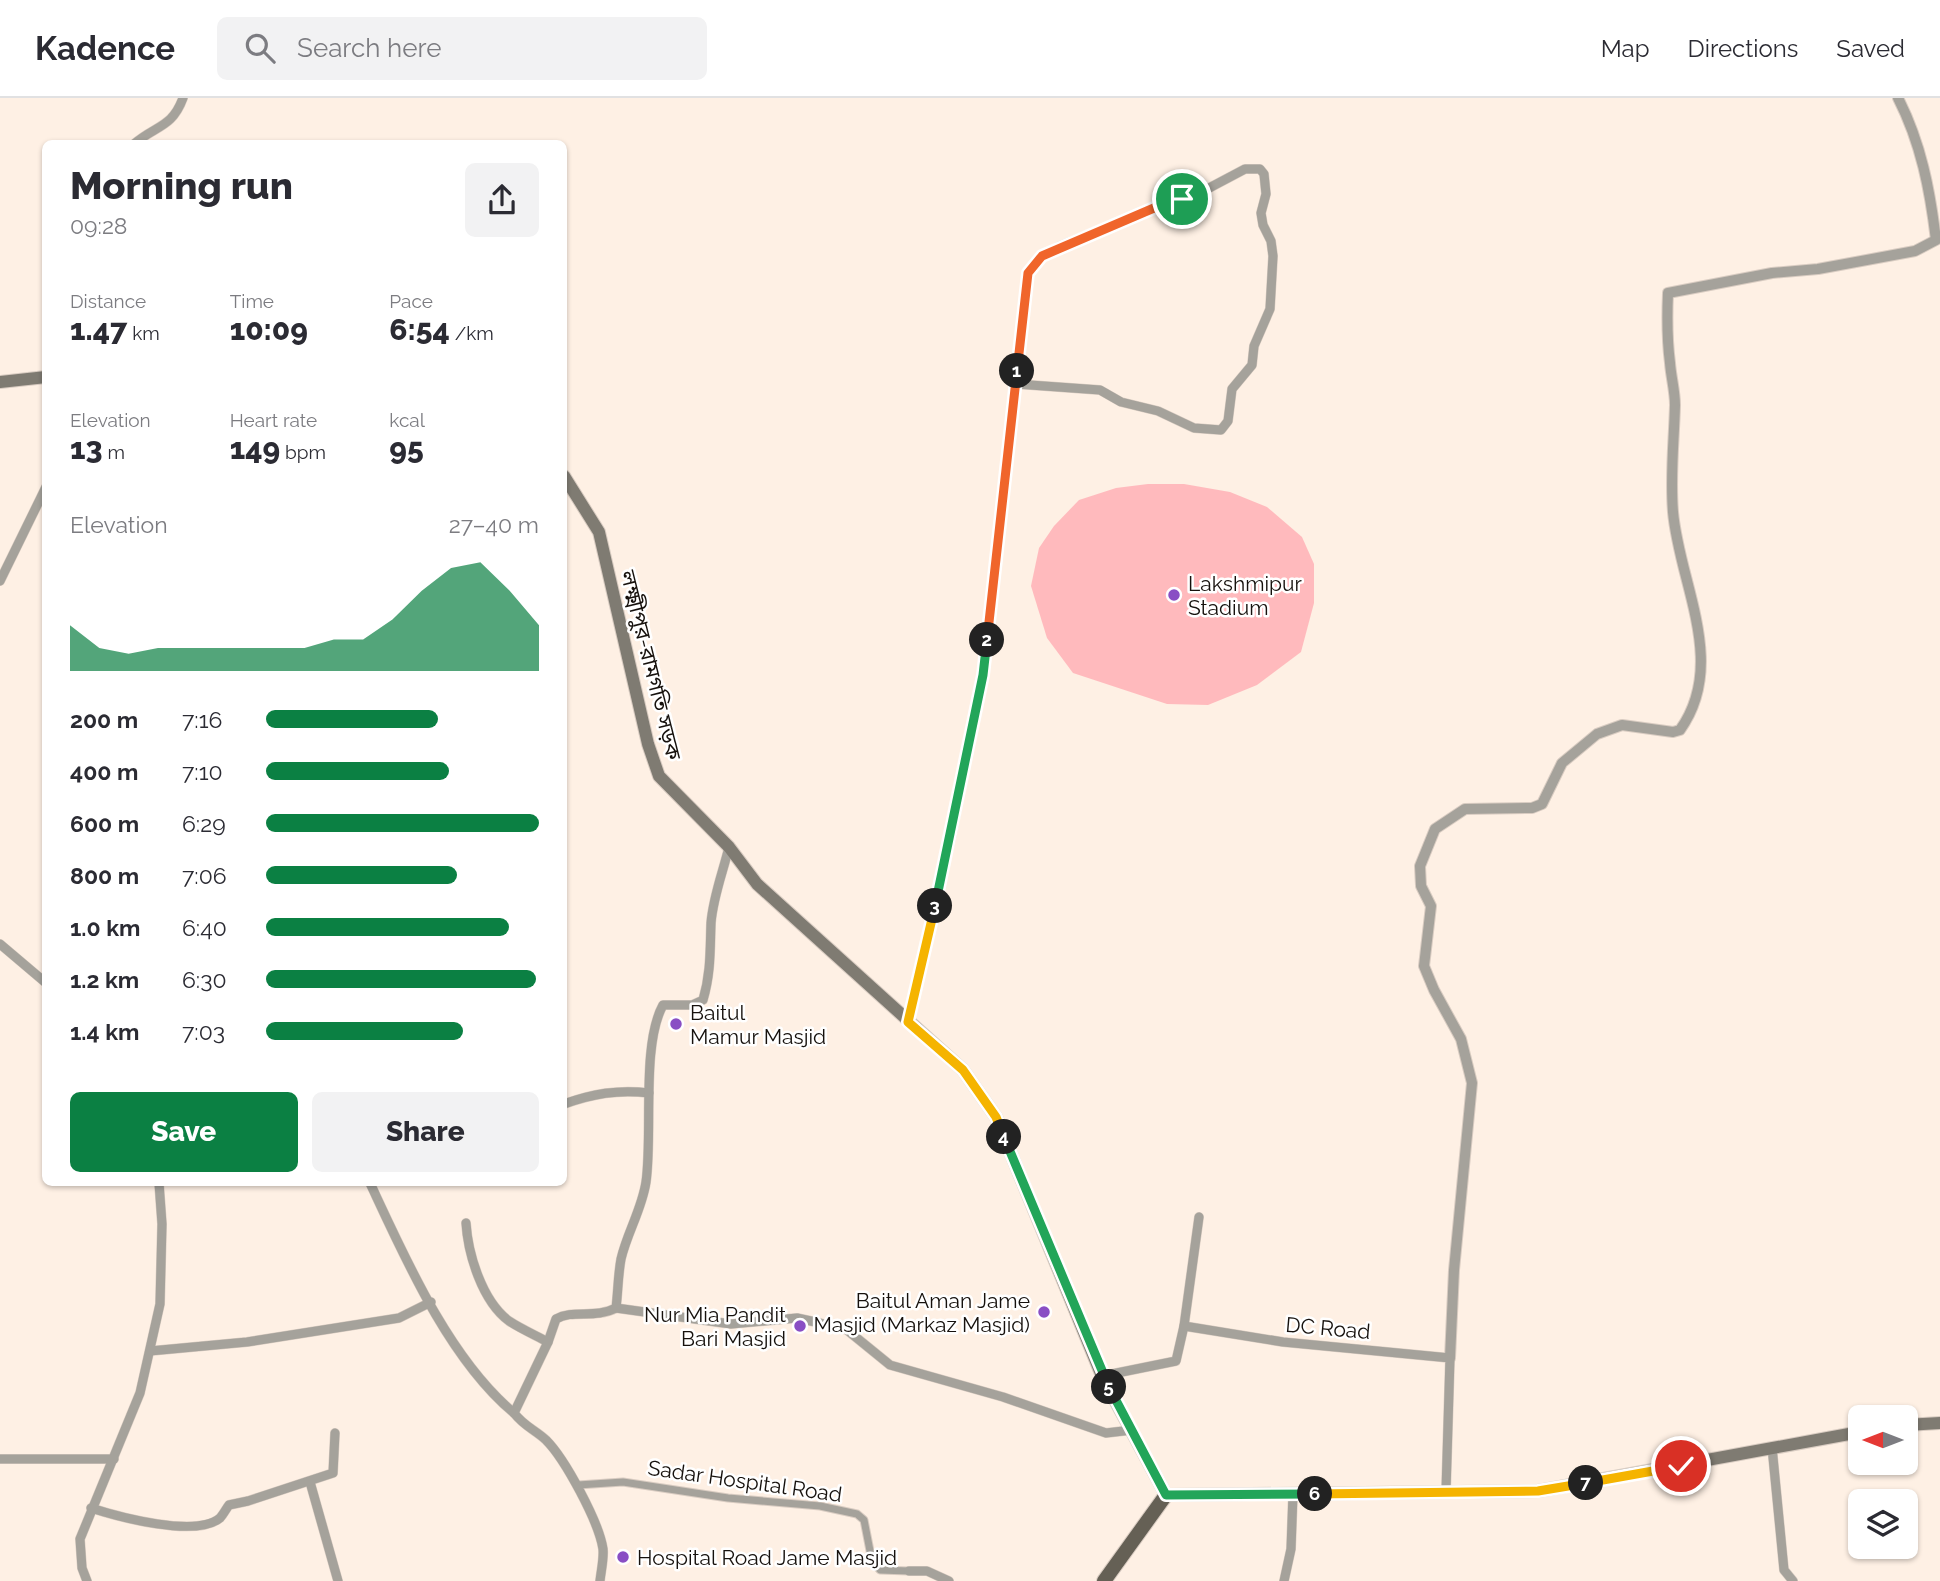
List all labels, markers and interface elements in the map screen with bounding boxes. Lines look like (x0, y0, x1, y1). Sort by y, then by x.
search box (217, 17, 707, 80)
text: Kadence (35, 29, 175, 68)
icon: search (241, 29, 279, 67)
text: Search here (297, 33, 441, 63)
text: Map (1601, 34, 1650, 63)
text: Directions (1688, 34, 1798, 63)
text: Saved (1836, 34, 1905, 63)
text: Morning run (70, 163, 293, 208)
button: share (465, 163, 539, 237)
pin (1152, 169, 1212, 229)
icon: arrive (1163, 180, 1201, 218)
text: 09:28 (70, 212, 128, 239)
text: Distance (70, 290, 146, 312)
text: Time (230, 290, 274, 312)
text: Pace (389, 290, 433, 312)
text: 1.47 (70, 312, 127, 347)
text: 10:09 (230, 312, 308, 347)
text: 6:54 (389, 312, 450, 347)
text: km (127, 322, 160, 344)
text: /km (450, 322, 494, 344)
pin: 1 (1000, 354, 1034, 388)
text: 1 (1012, 359, 1021, 381)
text: Elevation (70, 409, 151, 431)
text: Heart rate (230, 409, 317, 431)
text: kcal (389, 409, 425, 431)
text: 13 (70, 431, 103, 466)
text: 149 (230, 431, 280, 466)
text: 95 (389, 431, 424, 466)
text: m (103, 441, 125, 463)
text: bpm (280, 441, 326, 463)
text: Elevation (70, 511, 168, 538)
text: 27–40 m (449, 511, 539, 538)
street label: লক্ষ্মীপুর-রামগতি সড়ক (615, 567, 687, 763)
place label: Lakshmipur Stadium (1188, 571, 1303, 620)
marker: Lakshmipur Stadium (1166, 587, 1182, 603)
pin: 2 (970, 622, 1004, 658)
text: 2 (981, 628, 992, 650)
text: 200 m (70, 706, 138, 733)
text: 7:16 (182, 706, 222, 733)
text: 400 m (70, 758, 138, 785)
text: 7:10 (182, 758, 223, 785)
text: 600 m (70, 810, 139, 837)
text: 6:29 (182, 810, 226, 837)
text: 800 m (70, 862, 139, 889)
text: 7:06 (182, 862, 227, 889)
pin: 3 (918, 888, 953, 924)
text: 3 (929, 894, 940, 916)
text: 1.0 km (70, 914, 140, 941)
text: 6:40 (182, 914, 227, 941)
text: 1.2 km (70, 966, 139, 993)
text: 6:30 (182, 966, 227, 993)
place label: Baitul Mamur Masjid (690, 1000, 826, 1049)
marker: Baitul Mamur Masjid (668, 1016, 684, 1032)
text: 1.4 km (70, 1018, 139, 1045)
text: 7:03 (182, 1018, 225, 1045)
button: Save (70, 1092, 298, 1172)
button: Share (312, 1092, 539, 1172)
pin: 4 (986, 1119, 1021, 1154)
text: 4 (998, 1125, 1009, 1147)
place label: Baitul Aman Jame Masjid (Markaz Masjid) (813, 1288, 1030, 1337)
place label: Nur Mia Pandit Bari Masjid (644, 1302, 786, 1351)
marker: Baitul Aman Jame Masjid (Markaz Masjid) (1036, 1304, 1052, 1320)
street label: DC Road (1284, 1312, 1372, 1344)
marker: Nur Mia Pandit Bari Masjid (792, 1318, 808, 1334)
pin: 5 (1092, 1370, 1126, 1404)
text: 5 (1103, 1375, 1114, 1397)
north arrow (1848, 1405, 1918, 1475)
map controls (1848, 1405, 1918, 1559)
pin (1651, 1436, 1711, 1496)
icon: check (1662, 1447, 1700, 1485)
street label: Sadar Hospital Road (646, 1455, 844, 1507)
pin: 7 (1568, 1466, 1604, 1500)
text: 7 (1580, 1471, 1591, 1493)
pin: 6 (1298, 1476, 1332, 1512)
text: 6 (1309, 1482, 1320, 1504)
button: layers (1848, 1489, 1918, 1559)
place label: Hospital Road Jame Masjid (637, 1545, 897, 1570)
marker: Hospital Road Jame Masjid (615, 1549, 631, 1565)

